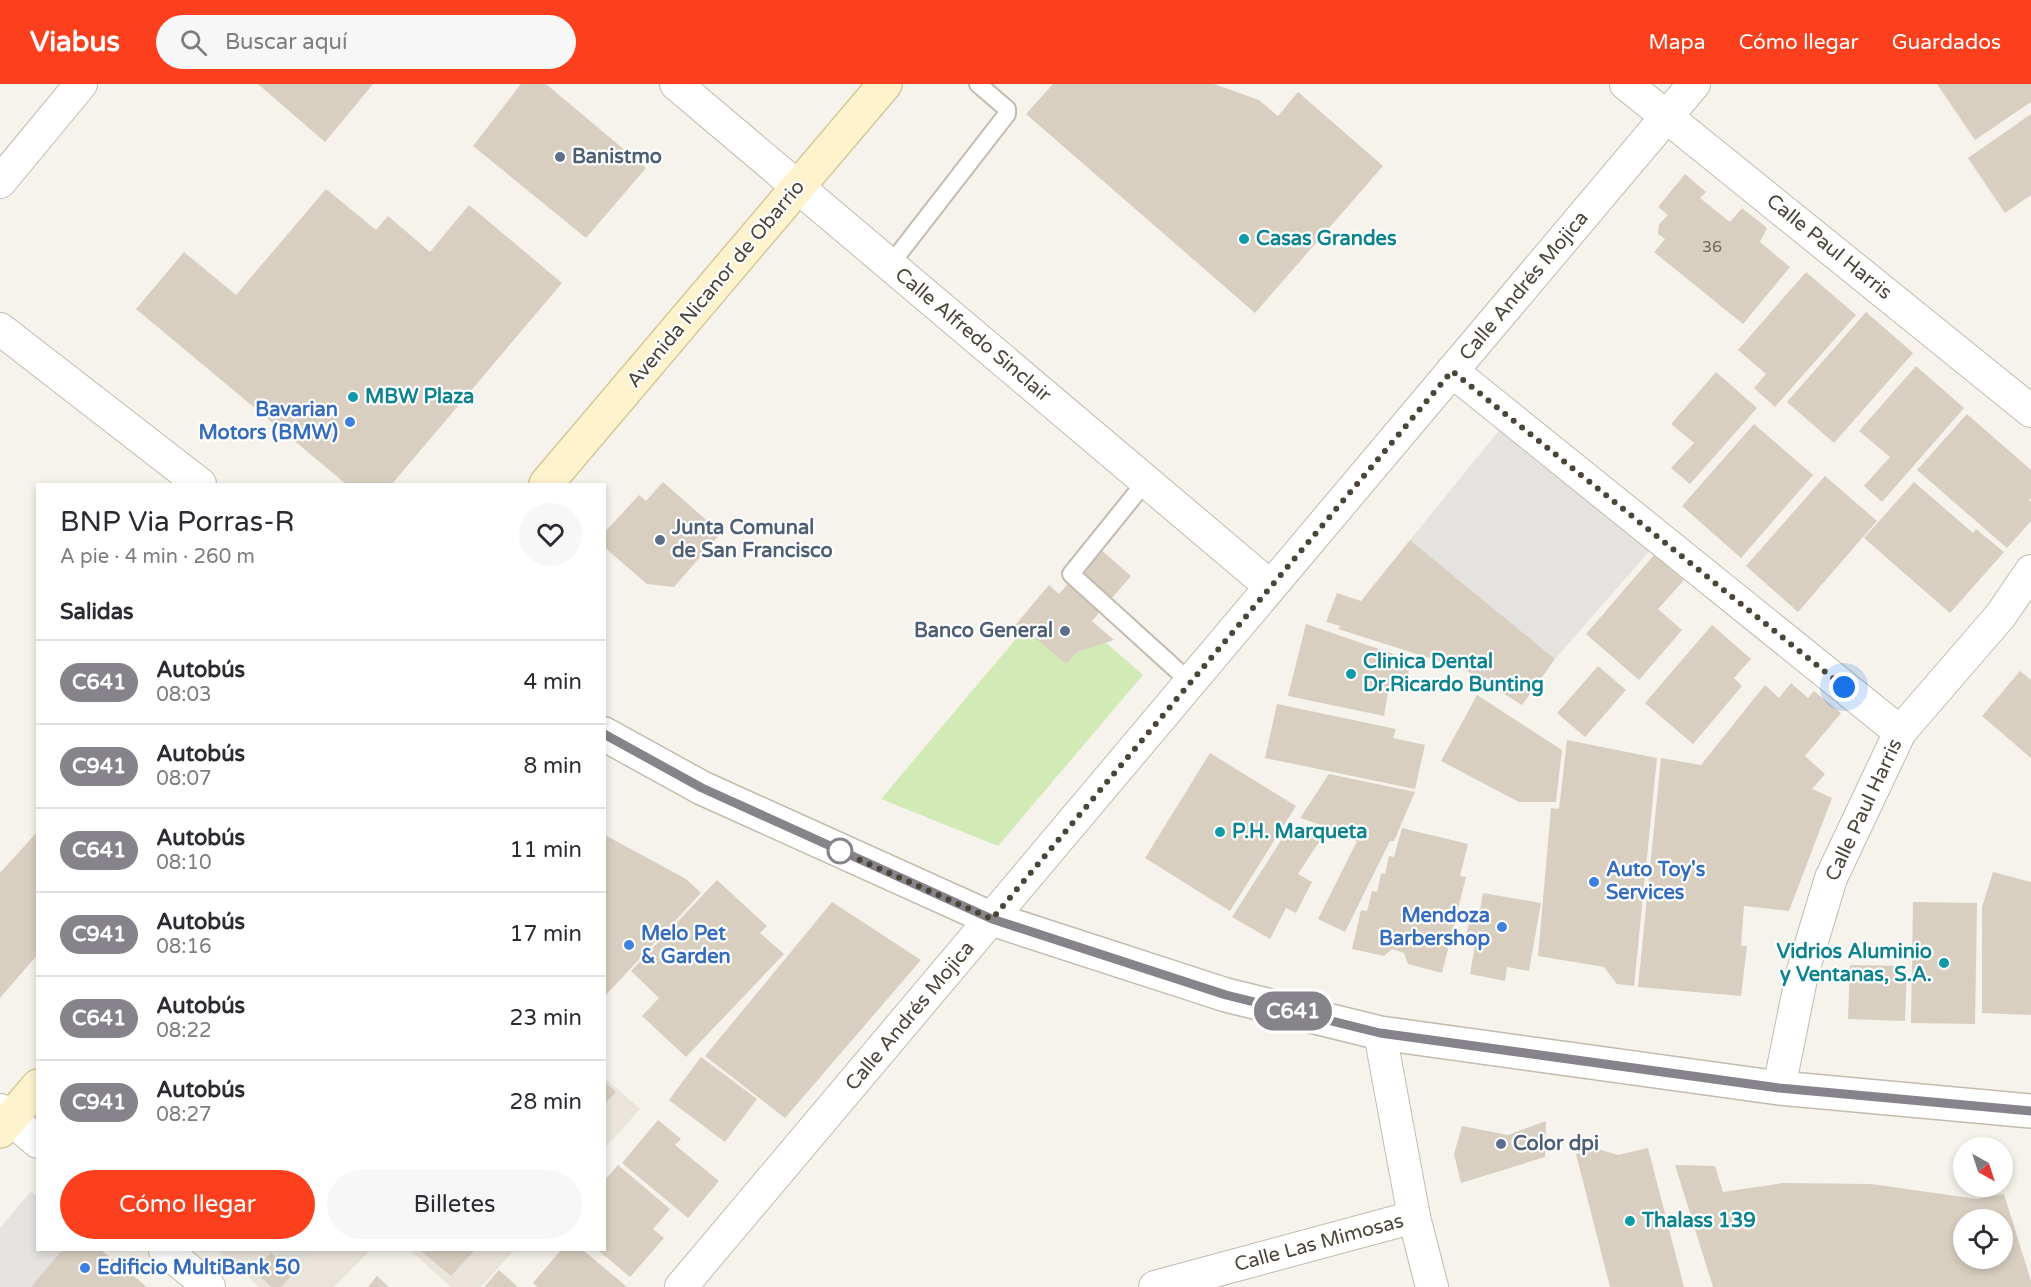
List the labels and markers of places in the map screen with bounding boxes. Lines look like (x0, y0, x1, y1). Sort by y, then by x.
place label: Banistmo (572, 145, 662, 169)
marker: Banistmo (553, 150, 567, 164)
place label: Casas Grandes (1256, 227, 1397, 251)
marker: Casas Grandes (1237, 232, 1251, 246)
place label: MBW Plaza (365, 385, 474, 409)
marker: MBW Plaza (346, 390, 360, 404)
place label: Bavarian Motors (BMW) (199, 398, 338, 445)
marker: Bavarian Motors (BMW) (343, 415, 357, 429)
place label: Junta Comunal de San Francisco (671, 516, 833, 563)
marker: Junta Comunal de San Francisco (653, 533, 667, 547)
place label: Banco General (914, 619, 1053, 643)
marker: Banco General (1058, 624, 1072, 638)
place label: Clinica Dental Dr.Ricardo Bunting (1363, 650, 1544, 697)
marker: Clinica Dental Dr.Ricardo Bunting (1344, 667, 1358, 681)
place label: P.H. Marqueta (1232, 820, 1368, 844)
marker: P.H. Marqueta (1213, 825, 1227, 839)
unlabelled marker (827, 838, 853, 864)
place label: Auto Toy's Services (1606, 858, 1706, 905)
marker: Auto Toy's Services (1587, 875, 1601, 889)
place label: Mendoza Barbershop (1379, 904, 1490, 951)
marker: Mendoza Barbershop (1495, 920, 1509, 934)
place label: Melo Pet & Garden (641, 922, 731, 969)
marker: Melo Pet & Garden (622, 938, 636, 952)
place label: Vidrios Aluminio y Ventanas, S.A. (1777, 940, 1932, 987)
marker: Vidrios Aluminio y Ventanas, S.A. (1937, 956, 1951, 970)
place label: Color dpi (1513, 1132, 1599, 1156)
marker: Color dpi (1494, 1137, 1508, 1151)
place label: Thalass 139 (1641, 1209, 1756, 1233)
marker: Thalass 139 (1623, 1214, 1637, 1228)
place label: Edificio MultiBank 50 (97, 1256, 300, 1280)
marker: Edificio MultiBank 50 (78, 1261, 92, 1275)

